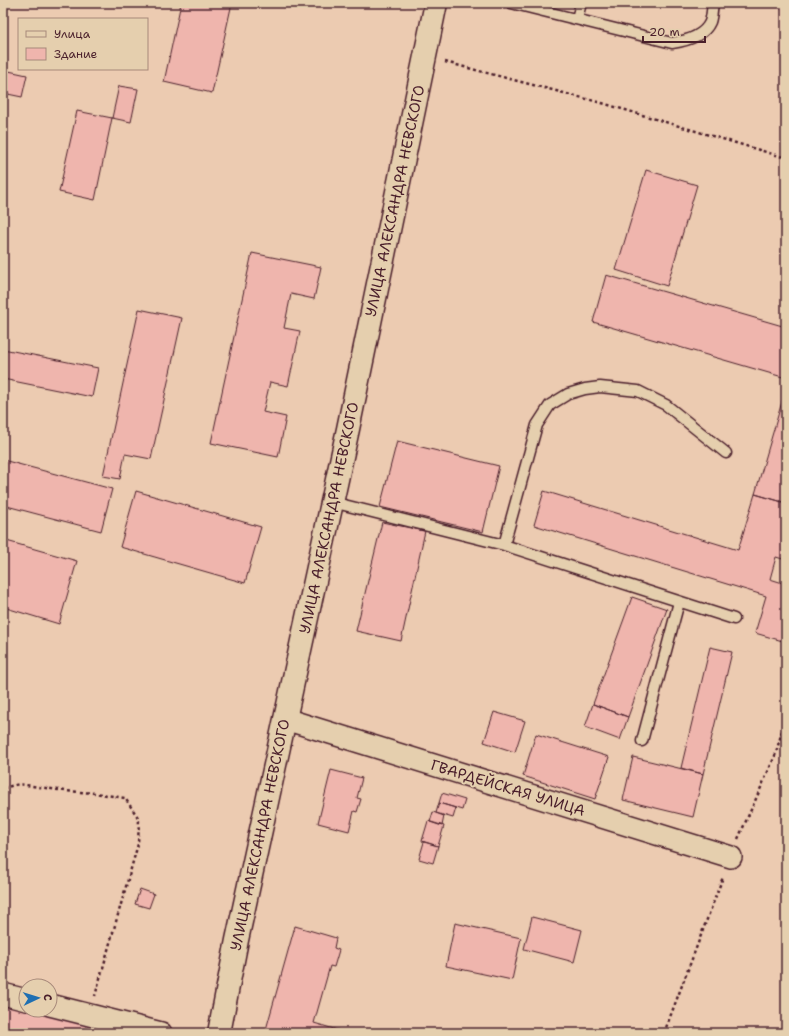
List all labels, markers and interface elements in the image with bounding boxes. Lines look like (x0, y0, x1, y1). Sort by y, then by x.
legend (18, 18, 148, 70)
scale bar (643, 18, 705, 44)
text: 20 m (649, 24, 680, 40)
text: Улица (54, 26, 91, 42)
text: Здание (54, 46, 98, 62)
street label: УЛИЦА АЛЕКСАНДРА НЕВСКОГО (361, 83, 429, 319)
street label: УЛИЦА АЛЕКСАНДРА НЕВСКОГО (295, 400, 363, 636)
street label: УЛИЦА АЛЕКСАНДРА НЕВСКОГО (226, 717, 294, 953)
street label: ГВАРДЕЙСКАЯ УЛИЦА (428, 754, 588, 821)
north arrow (18, 978, 58, 1018)
text: С (40, 993, 55, 1001)

